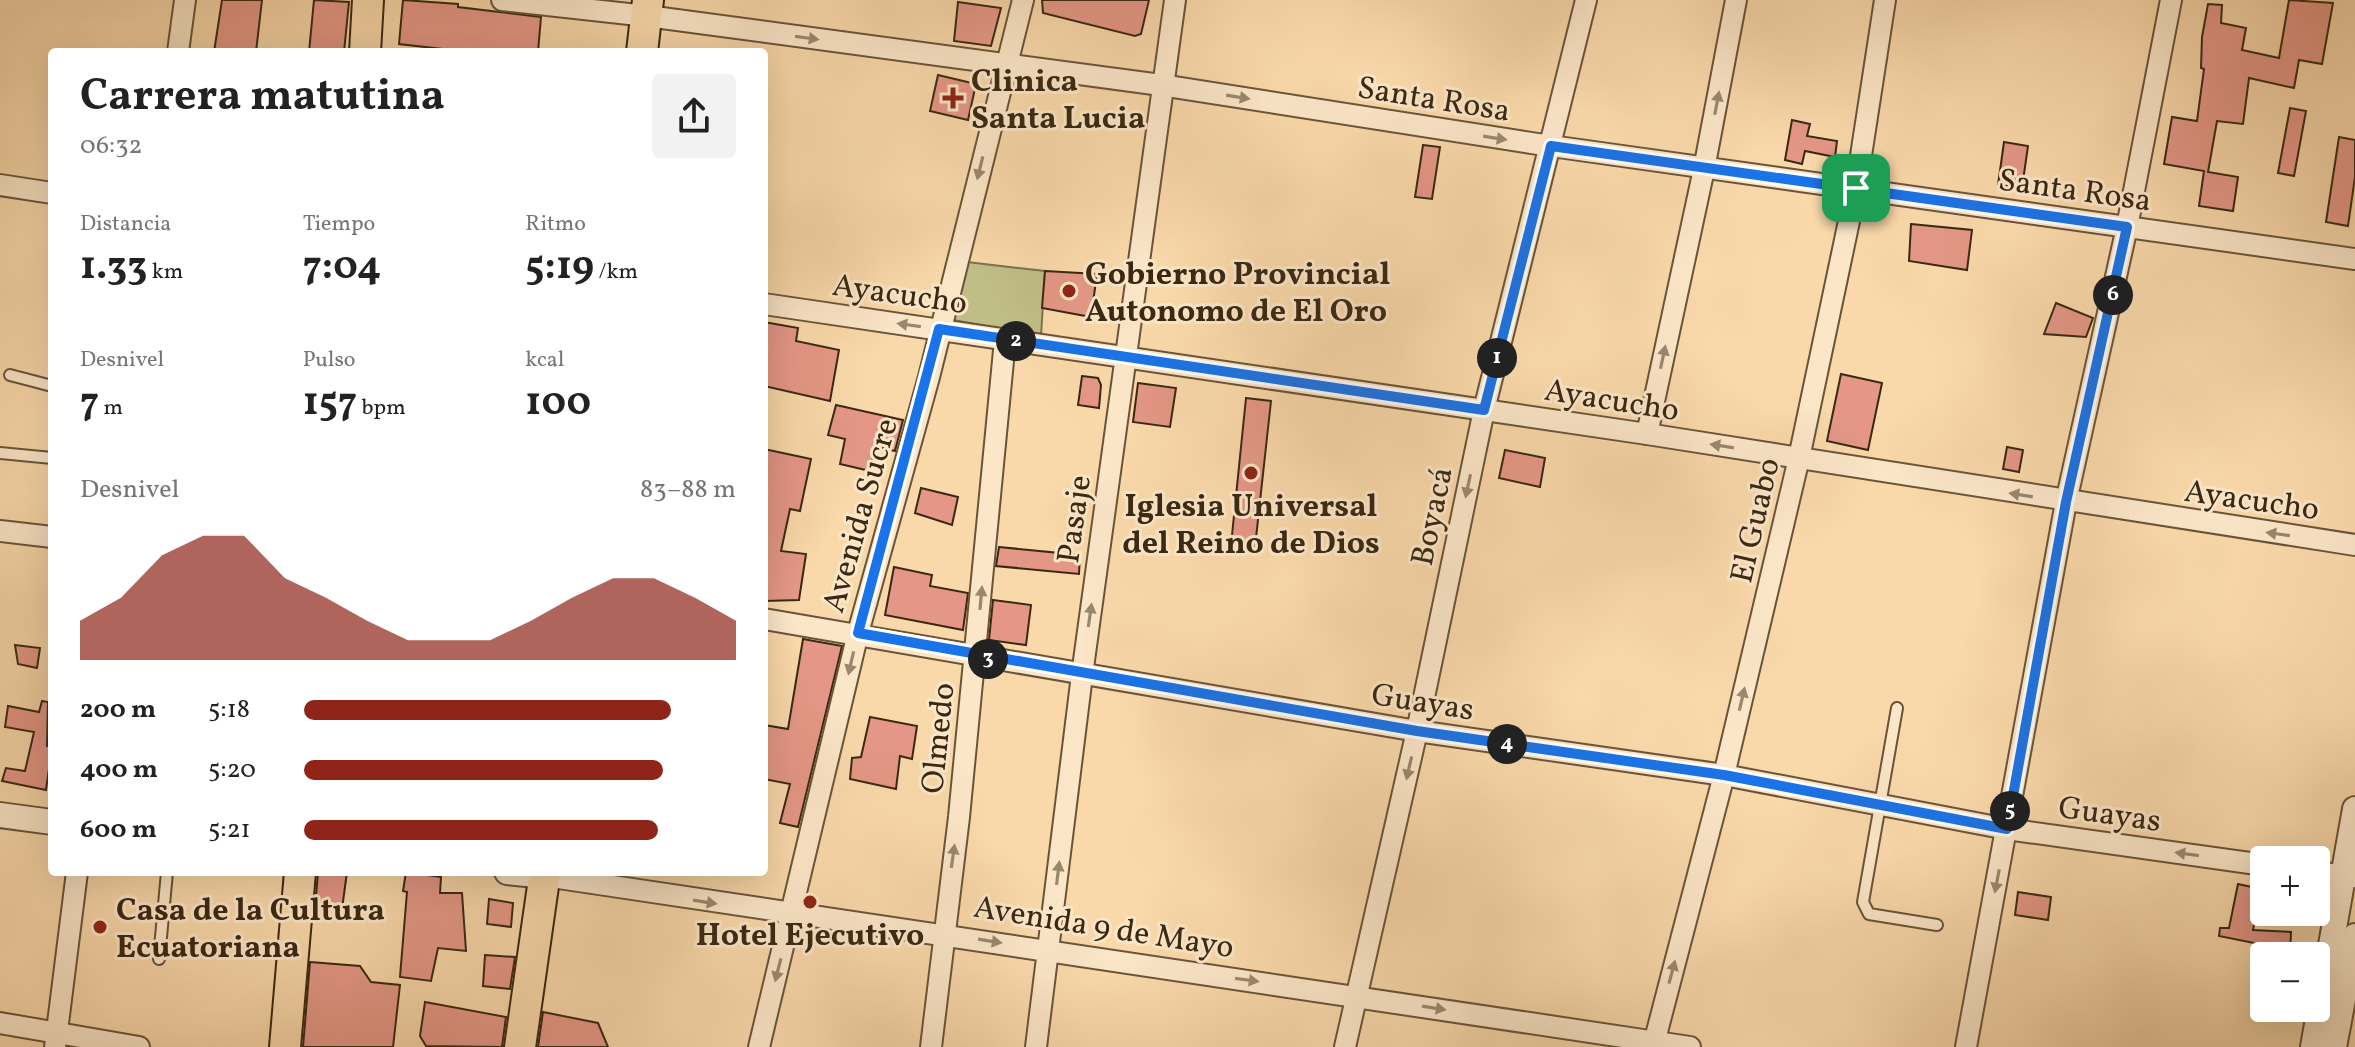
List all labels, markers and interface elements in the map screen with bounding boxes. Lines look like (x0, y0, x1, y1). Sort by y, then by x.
one-way arrow (795, 31, 820, 44)
place label: Clinica Santa Lucia (971, 61, 1146, 142)
text: Carrera matutina (80, 67, 445, 128)
street label: Santa Rosa (1354, 67, 1513, 135)
button: share (652, 74, 736, 158)
marker: Clinica Santa Lucia (942, 87, 964, 109)
one-way arrow (1711, 90, 1723, 115)
one-way arrow (1226, 91, 1251, 104)
text: 06:32 (80, 128, 143, 164)
one-way arrow (1483, 132, 1508, 144)
pin (1822, 154, 1890, 222)
one-way arrow (974, 155, 986, 180)
street label: Santa Rosa (1995, 159, 2154, 224)
icon: arrive (1834, 166, 1878, 210)
text: Distancia (80, 209, 171, 240)
text: Tiempo (303, 209, 375, 240)
text: Ritmo (525, 209, 586, 240)
text: 1.33 (80, 240, 147, 296)
text: 7:04 (303, 240, 381, 296)
text: 5:19 (525, 240, 594, 296)
place label: Gobierno Provincial Autonomo de El Oro (1085, 254, 1391, 335)
text: km (147, 257, 183, 288)
text: /km (594, 257, 638, 288)
street label: Ayacucho (829, 265, 970, 327)
pin: 6 (2093, 275, 2133, 315)
text: 6 (2107, 279, 2119, 310)
marker: Gobierno Provincial Autonomo de El Oro (1060, 282, 1078, 300)
one-way arrow (896, 318, 921, 331)
pin: 2 (996, 321, 1036, 361)
text: 2 (1010, 325, 1022, 356)
pin: 1 (1477, 338, 1517, 378)
text: 1 (1493, 342, 1501, 373)
text: Desnivel (80, 345, 164, 376)
text: Pulso (303, 345, 356, 376)
text: kcal (525, 345, 564, 376)
one-way arrow (1657, 345, 1670, 370)
street label: Ayacucho (1541, 370, 1682, 434)
text: 7 (80, 376, 99, 432)
text: 157 (303, 376, 357, 432)
text: 100 (525, 376, 591, 432)
text: m (99, 393, 123, 424)
text: bpm (357, 393, 406, 424)
street label: Avenida Sucre (813, 414, 911, 618)
one-way arrow (1710, 439, 1735, 452)
street label: El Guabo (1721, 454, 1793, 588)
street label: Boyacá (1402, 463, 1466, 570)
marker: Iglesia Universal del Reino de Dios (1242, 464, 1260, 482)
street label: Ayacucho (2181, 471, 2322, 533)
text: Desnivel (80, 472, 179, 508)
text: 83–88 m (640, 472, 736, 508)
street label: Pasaje (1048, 473, 1104, 566)
one-way arrow (1461, 474, 1474, 499)
place label: Iglesia Universal del Reino de Dios (1122, 486, 1380, 567)
one-way arrow (2008, 488, 2033, 500)
one-way arrow (2265, 527, 2290, 539)
one-way arrow (974, 585, 987, 610)
one-way arrow (1084, 602, 1097, 627)
pin: 3 (968, 639, 1008, 679)
text: 3 (982, 643, 994, 674)
one-way arrow (844, 650, 856, 675)
street label: Guayas (1368, 674, 1477, 734)
street label: Olmedo (912, 681, 968, 796)
one-way arrow (1736, 686, 1749, 711)
text: 200 m (80, 692, 156, 728)
text: 5:18 (208, 692, 250, 728)
pin: 4 (1487, 724, 1527, 764)
text: 4 (1500, 728, 1514, 759)
text: 400 m (80, 752, 158, 788)
text: 5:20 (208, 752, 256, 788)
one-way arrow (1402, 756, 1415, 781)
street label: Guayas (2055, 787, 2164, 845)
pin: 5 (1990, 791, 2030, 831)
text: 5 (2005, 795, 2015, 826)
text: 600 m (80, 812, 157, 848)
text: 5:21 (208, 812, 251, 848)
one-way arrow (947, 843, 960, 868)
map controls (2250, 846, 2330, 1022)
button: + (2250, 846, 2330, 926)
one-way arrow (2174, 847, 2199, 860)
one-way arrow (1051, 860, 1064, 885)
one-way arrow (1991, 868, 2003, 893)
street label: Avenida 9 de Mayo (970, 887, 1237, 971)
place label: Casa de la Cultura Ecuatoriana (116, 890, 385, 971)
marker: Hotel Ejecutivo (801, 893, 819, 911)
one-way arrow (693, 896, 718, 909)
place label: Hotel Ejecutivo (696, 915, 924, 959)
marker: Casa de la Cultura Ecuatoriana (91, 918, 109, 936)
one-way arrow (978, 935, 1003, 948)
button: − (2250, 942, 2330, 1022)
one-way arrow (771, 958, 784, 983)
one-way arrow (1667, 959, 1679, 984)
one-way arrow (1235, 974, 1260, 987)
one-way arrow (1421, 1002, 1446, 1015)

